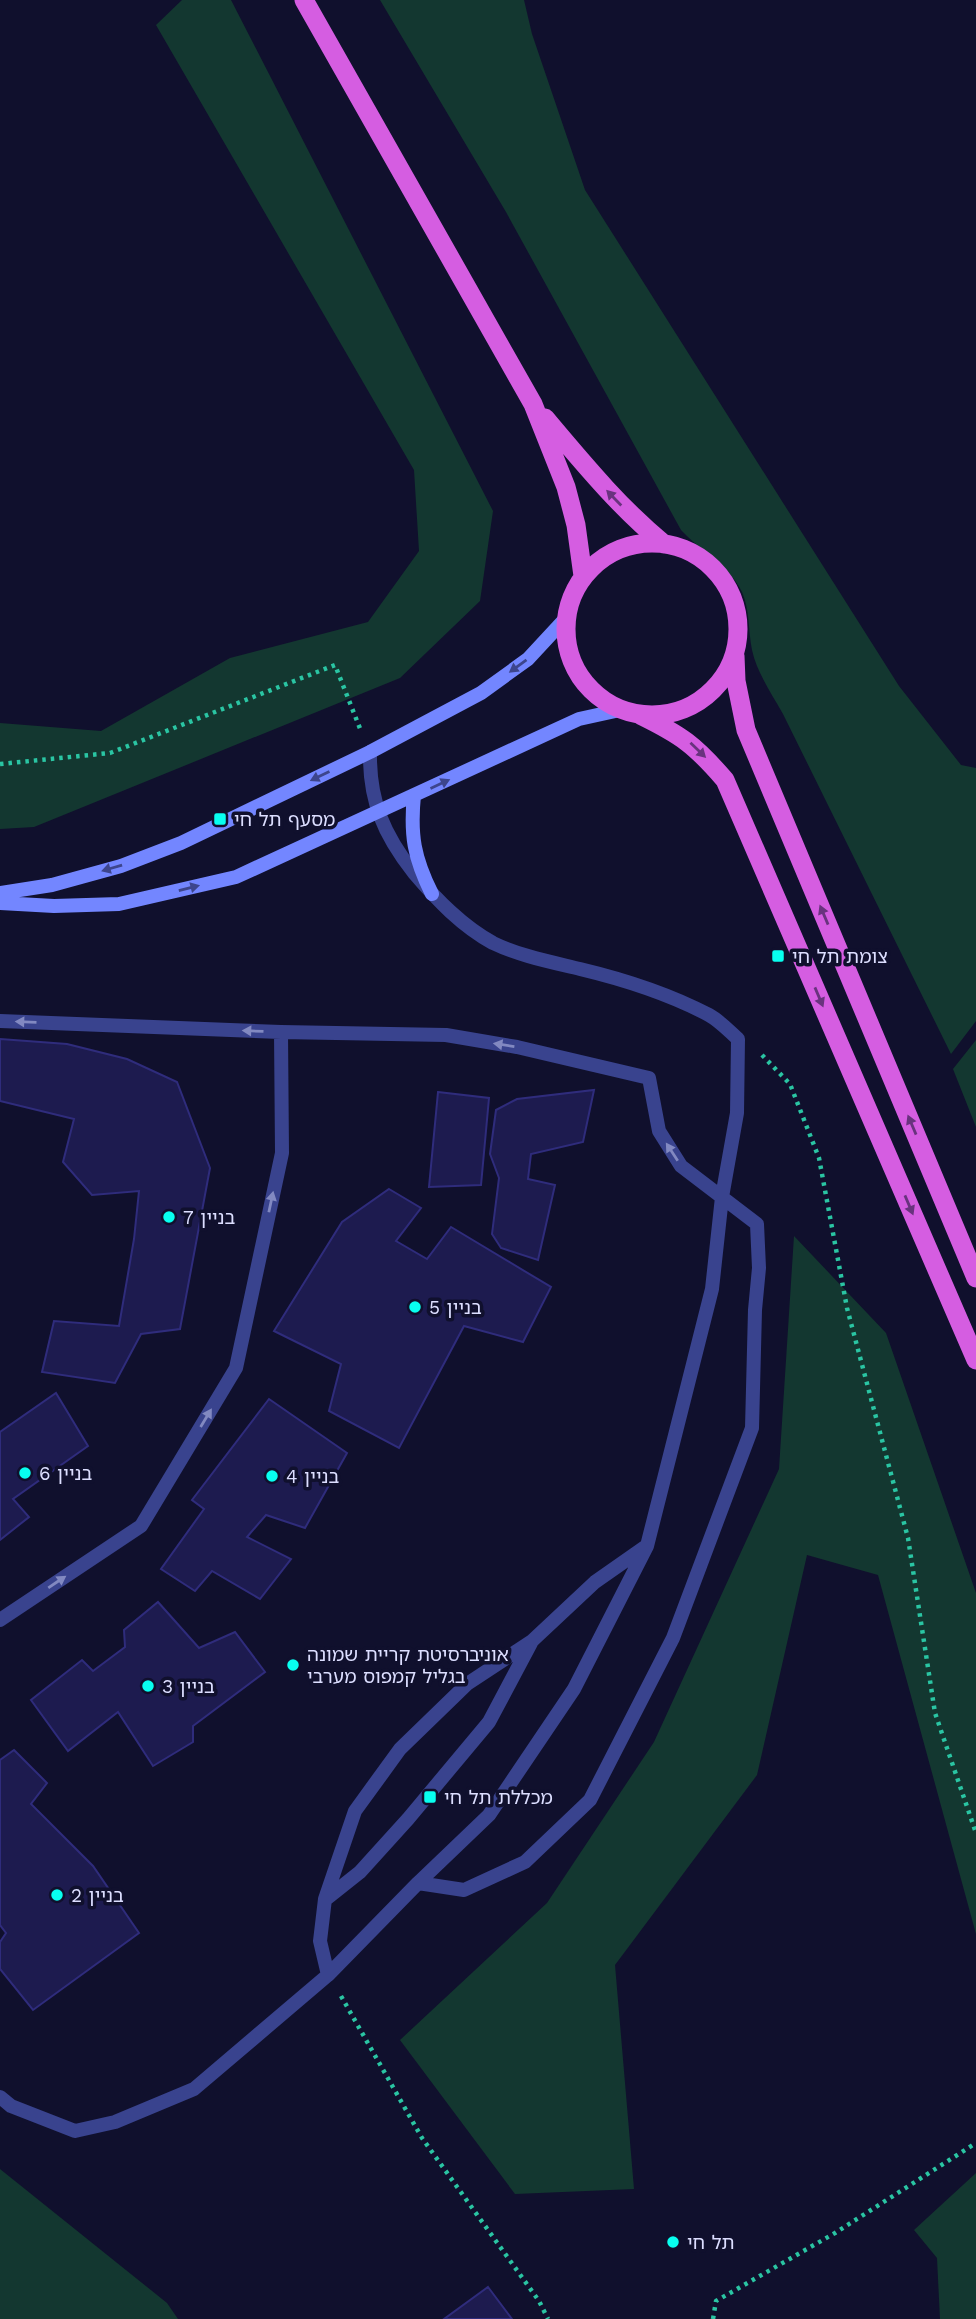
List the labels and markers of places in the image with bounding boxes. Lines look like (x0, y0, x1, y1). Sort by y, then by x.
place label: מסעף תל חי (234, 808, 335, 831)
marker: מסעף תל חי (212, 811, 228, 827)
place label: צומת תל חי (792, 945, 888, 968)
marker: צומת תל חי (770, 948, 786, 964)
place label: בניין 7 (183, 1206, 236, 1229)
marker: בניין 7 (161, 1209, 177, 1225)
place label: בניין 5 (429, 1296, 482, 1319)
marker: בניין 5 (407, 1299, 423, 1315)
place label: בניין 6 (39, 1462, 92, 1485)
marker: בניין 6 (17, 1465, 33, 1481)
place label: בניין 4 (286, 1465, 339, 1488)
marker: בניין 4 (264, 1468, 280, 1484)
place label: אוניברסיטת קריית שמונה בגליל קמפוס מערבי (307, 1643, 509, 1688)
marker: אוניברסיטת קריית שמונה בגליל קמפוס מערבי (285, 1657, 301, 1673)
place label: בניין 3 (162, 1675, 215, 1698)
marker: בניין 3 (140, 1678, 156, 1694)
place label: מכללת תל חי (444, 1786, 553, 1809)
marker: מכללת תל חי (422, 1789, 438, 1805)
place label: בניין 2 (71, 1884, 124, 1907)
marker: בניין 2 (49, 1887, 65, 1903)
place label: תל חי (687, 2231, 735, 2254)
marker: תל חי (665, 2234, 681, 2250)

